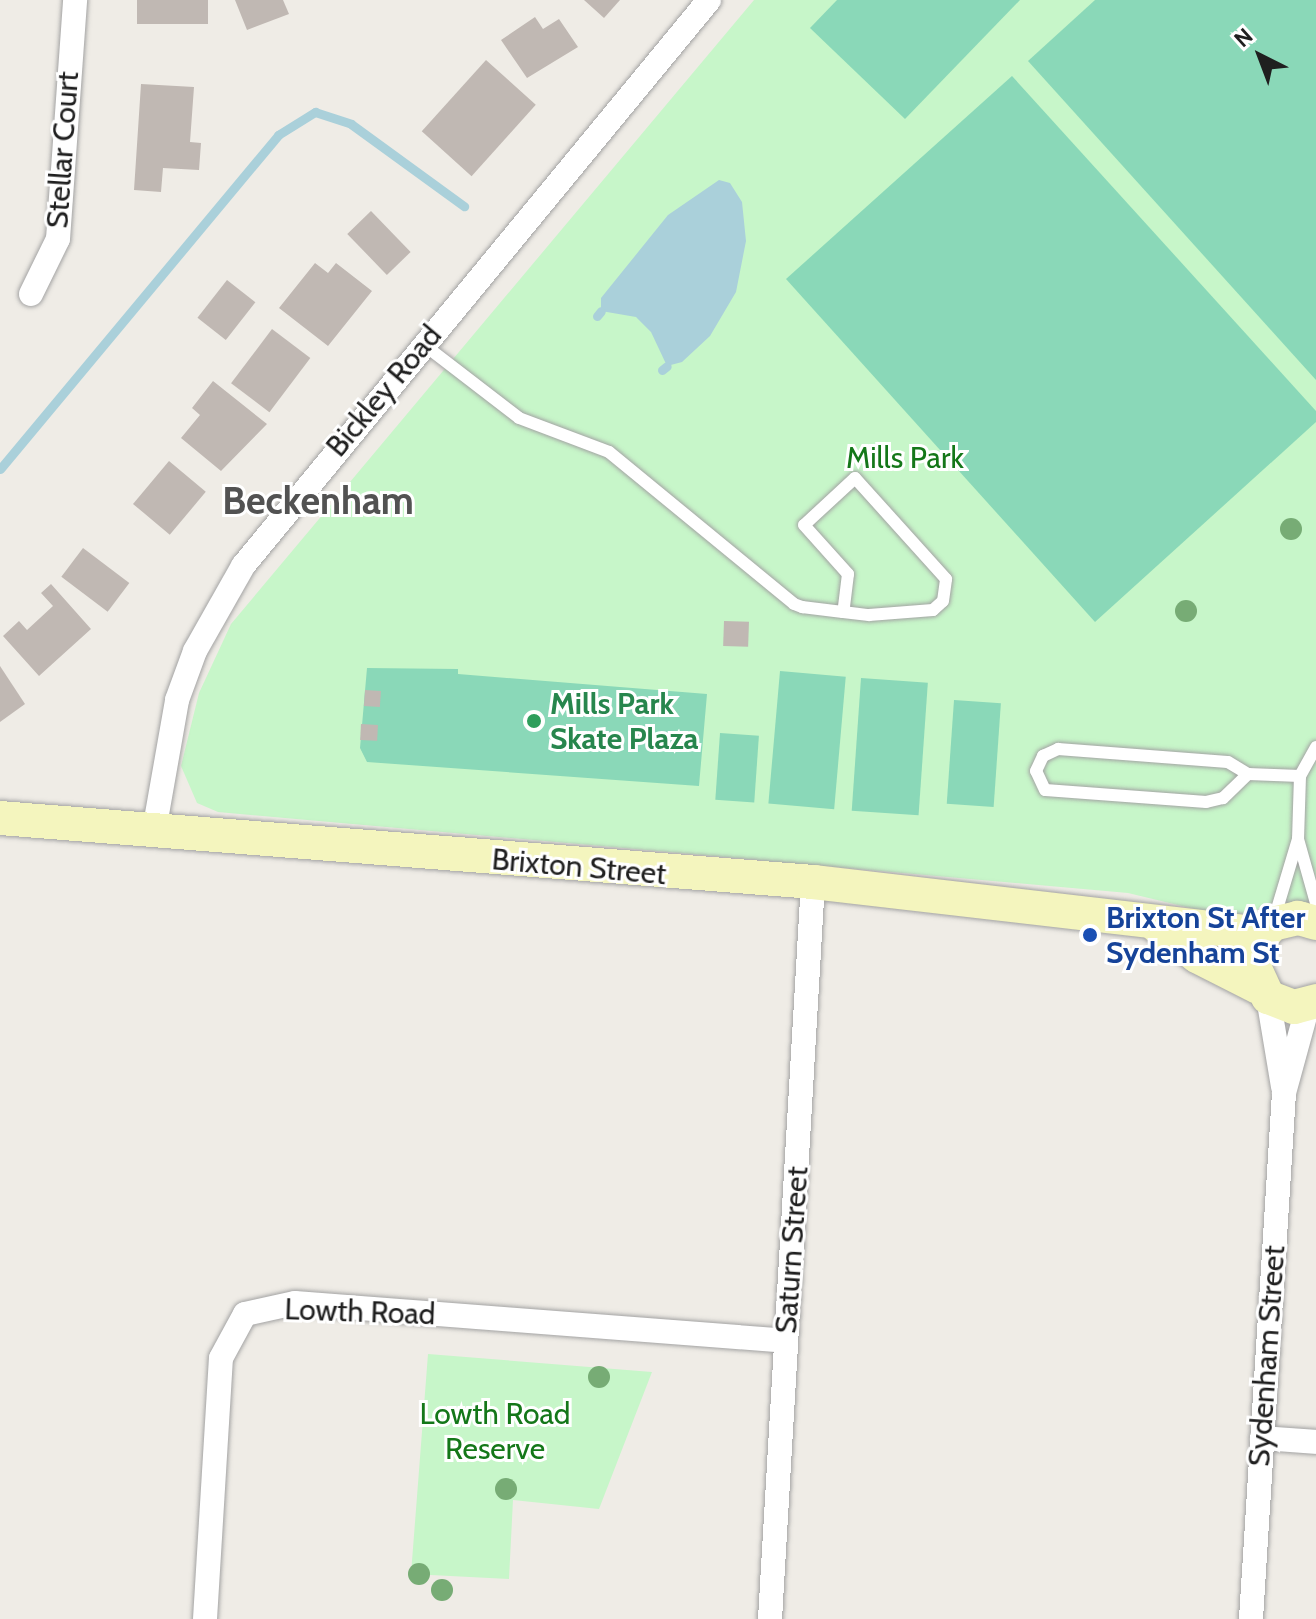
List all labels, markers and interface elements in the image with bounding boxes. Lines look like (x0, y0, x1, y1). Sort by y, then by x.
north arrow (1220, 16, 1300, 96)
text: N (1229, 23, 1258, 53)
street label: Stellar Court (40, 70, 86, 230)
street label: Bickley Road (319, 318, 449, 464)
park label: Mills Park (846, 440, 964, 476)
district label: Beckenham (222, 478, 414, 524)
place label: Mills Park Skate Plaza (550, 686, 698, 756)
marker: Mills Park Skate Plaza (525, 712, 543, 730)
street label: Brixton Street (490, 841, 668, 893)
place label: Brixton St After Sydenham St (1106, 900, 1305, 970)
marker: Brixton St After Sydenham St (1081, 926, 1099, 944)
street label: Saturn Street (768, 1165, 816, 1335)
street label: Sydenham Street (1241, 1244, 1293, 1468)
street label: Lowth Road (284, 1291, 436, 1333)
park label: Lowth Road Reserve (419, 1396, 571, 1466)

